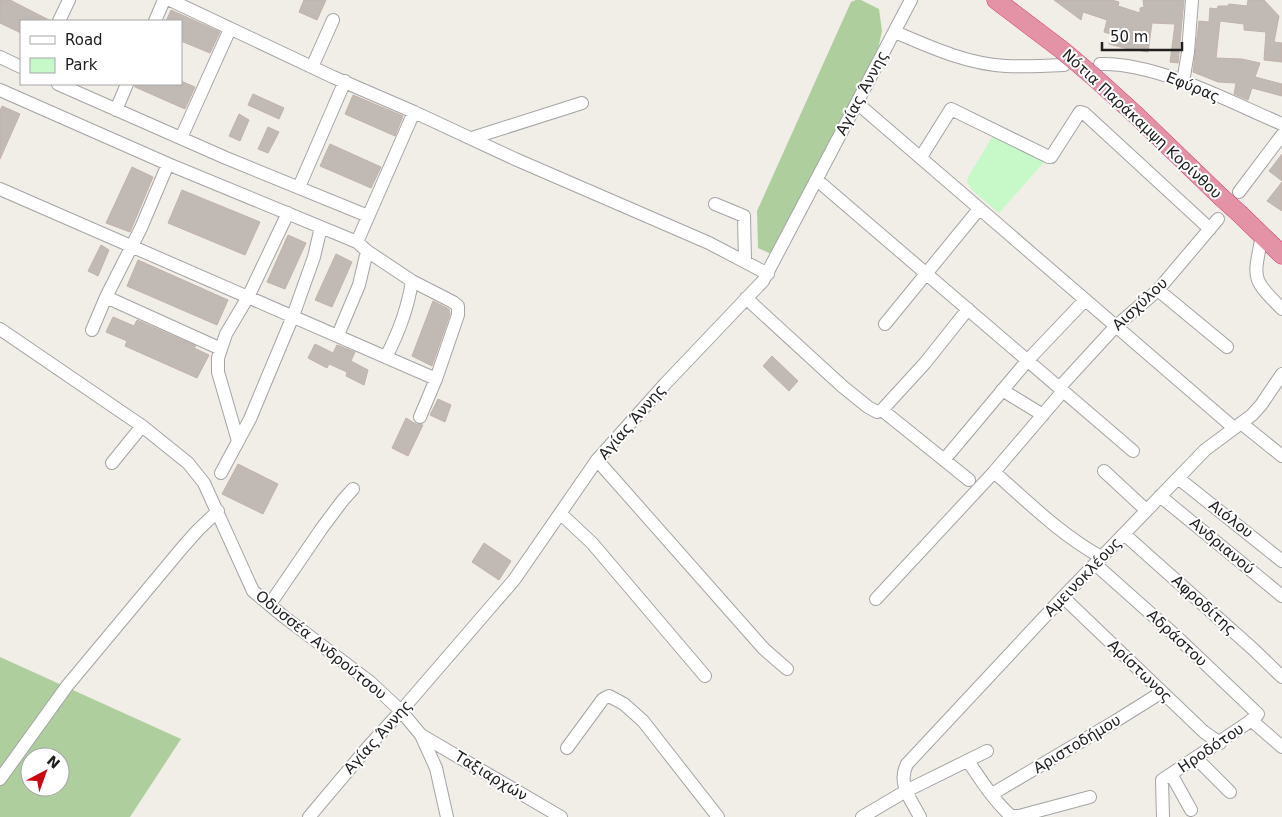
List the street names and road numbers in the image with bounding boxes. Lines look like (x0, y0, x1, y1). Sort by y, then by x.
street label: Νότια Παράκαμψη Κορίνθου (1059, 45, 1225, 203)
street label: Αγίας Άννης (832, 48, 892, 138)
street label: Εφύρας (1164, 68, 1222, 106)
street label: Αισχύλου (1109, 274, 1171, 334)
street label: Αγίας Άννης (595, 381, 669, 463)
street label: Αιόλου (1205, 496, 1257, 542)
street label: Ανδριανού (1186, 514, 1258, 578)
street label: Αμεινοκλέους (1041, 534, 1125, 620)
street label: Αφροδίτης (1168, 571, 1240, 639)
street label: Οδυσσέα Ανδρούτσου (252, 587, 390, 703)
street label: Αδράστου (1143, 606, 1211, 670)
street label: Αρίστωνος (1104, 636, 1176, 706)
street label: Αγίας Άννης (340, 696, 416, 778)
street label: Αριστοδήμου (1030, 711, 1124, 777)
street label: Ηροδότου (1175, 720, 1247, 776)
street label: Ταξιαρχών (451, 747, 531, 805)

